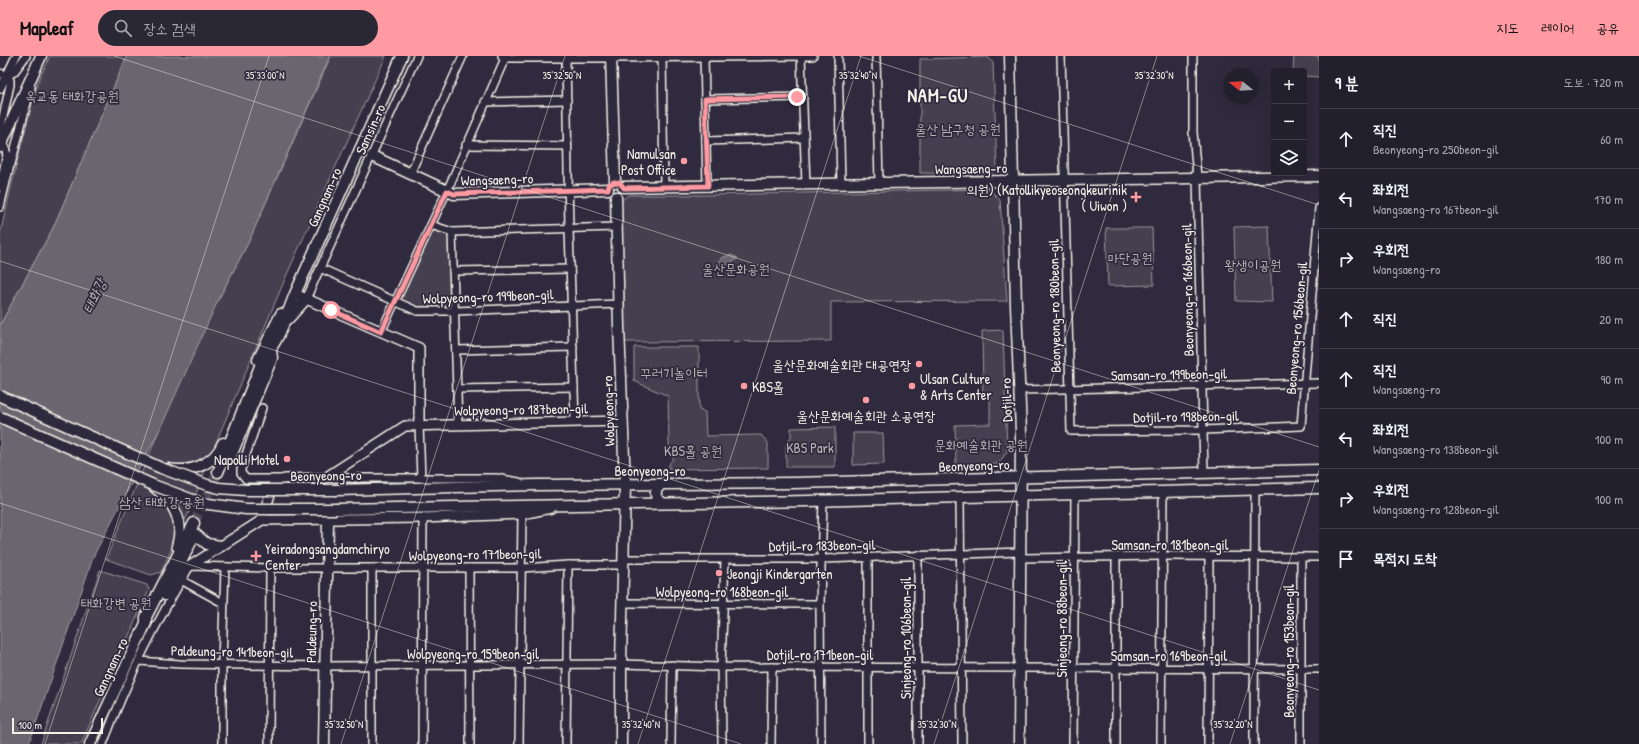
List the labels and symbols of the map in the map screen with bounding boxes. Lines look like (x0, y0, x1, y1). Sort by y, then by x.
north arrow (1223, 68, 1259, 104)
text: 35°33'00"N (246, 69, 284, 82)
text: 35°32'50"N (543, 69, 581, 82)
text: 35°32'40"N (839, 69, 877, 82)
text: 35°32'30"N (1134, 69, 1174, 82)
district label: NAM-GU (908, 83, 968, 108)
park label: 옥교동 태화강공원 (25, 86, 119, 105)
route end (788, 88, 806, 106)
street label: Samsin-ro (351, 101, 390, 157)
park label: 울산 남구청 공원 (915, 119, 1001, 138)
place label: Namulsan Post Office (621, 144, 676, 179)
marker: Namulsan Post Office (679, 156, 689, 166)
street label: Wangsaeng-ro (935, 158, 1008, 179)
street label: Gangnam-ro (303, 164, 347, 230)
street label: Wangsaeng-ro (461, 168, 534, 191)
place label: 의원) (Katollikyeoseongkeurinik ( Uiwon ) (966, 180, 1127, 215)
marker: 의원) (Katollikyeoseongkeurinik ( Uiwon ) (1130, 191, 1142, 203)
street label: Beonyeong-ro 166beon-gil (1176, 223, 1199, 356)
street label: Beonyeong-ro 180beon-gil (1043, 239, 1066, 373)
park label: 마단공원 (1107, 248, 1153, 267)
park label: 왕생이공원 (1225, 255, 1281, 274)
park label: 울산문화공원 (702, 259, 770, 278)
street label: Beonyeong-ro 156beon-gil (1281, 261, 1312, 395)
water label: 태화강 (77, 273, 112, 317)
street label: Wolpyeong-ro 199beon-gil (422, 284, 554, 309)
route start (322, 301, 340, 319)
place label: 울산문화예술회관 대공연장 (773, 355, 912, 374)
marker: 울산문화예술회관 대공연장 (914, 359, 924, 369)
park label: 꾸러기놀이터 (640, 363, 708, 382)
street label: Samsan-ro 199beon-gil (1111, 363, 1227, 386)
place label: Ulsan Culture & Arts Center (920, 369, 992, 404)
street label: Wolpyeong-ro (597, 375, 620, 446)
place label: KBS홀 (752, 377, 784, 396)
street label: Dotjil-ro (996, 377, 1017, 422)
marker: KBS홀 (739, 381, 749, 391)
marker: Ulsan Culture & Arts Center (907, 381, 917, 391)
marker: 울산문화예술회관 소공연장 (861, 395, 871, 405)
street label: Wolpyeong-ro 187beon-gil (454, 398, 588, 421)
place label: 울산문화예술회관 소공연장 (797, 406, 936, 425)
street label: Dotjil-ro 198beon-gil (1133, 406, 1239, 427)
park label: 문화예술회관 공원 (934, 435, 1028, 454)
park label: KBS Park (786, 438, 834, 457)
park label: KBS홀 공원 (664, 441, 722, 460)
place label: Napolli Motel (214, 450, 279, 470)
marker: Napolli Motel (282, 454, 292, 464)
street label: Beonyeong-ro (938, 454, 1010, 477)
street label: Beonyeong-ro (614, 461, 686, 481)
street label: Beonyeong-ro (290, 465, 362, 486)
park label: 삼산 태화강 공원 (119, 492, 205, 511)
street label: Dotjil-ro 183beon-gil (769, 535, 876, 556)
street label: Samsan-ro 181beon-gil (1112, 535, 1229, 555)
place label: Yeiradongsangdamchiryo Center (265, 539, 390, 574)
street label: Wolpyeong-ro 171beon-gil (408, 543, 542, 566)
marker: Yeiradongsangdamchiryo Center (250, 550, 262, 562)
street label: Sinjeong-ro 88beon-gil (1052, 560, 1072, 678)
place label: Jeongji Kindergarten (727, 564, 833, 584)
marker: Jeongji Kindergarten (714, 568, 724, 578)
street label: Sinjeong-ro 106beon-gil (896, 577, 916, 699)
street label: Wolpyeong-ro 168beon-gil (656, 582, 788, 602)
street label: Beonyeong-ro 153beon-gil (1279, 584, 1299, 718)
park label: 태화강변 공원 (81, 593, 151, 612)
street label: Paldeung-ro (301, 601, 322, 663)
street label: Gangnam-ro (88, 634, 133, 700)
street label: Paldeung-ro 141beon-gil (171, 640, 294, 663)
street label: Wolpyeong-ro 159beon-gil (407, 644, 539, 664)
street label: Dotjil-ro 171beon-gil (767, 645, 873, 665)
street label: Samsan-ro 169beon-gil (1111, 646, 1227, 666)
scale bar (12, 716, 103, 735)
text: 35°32'50"N (325, 718, 363, 731)
text: 35°32'40"N (622, 718, 660, 731)
text: 35°32'30"N (917, 718, 957, 731)
text: 35°32'20"N (1213, 718, 1253, 731)

